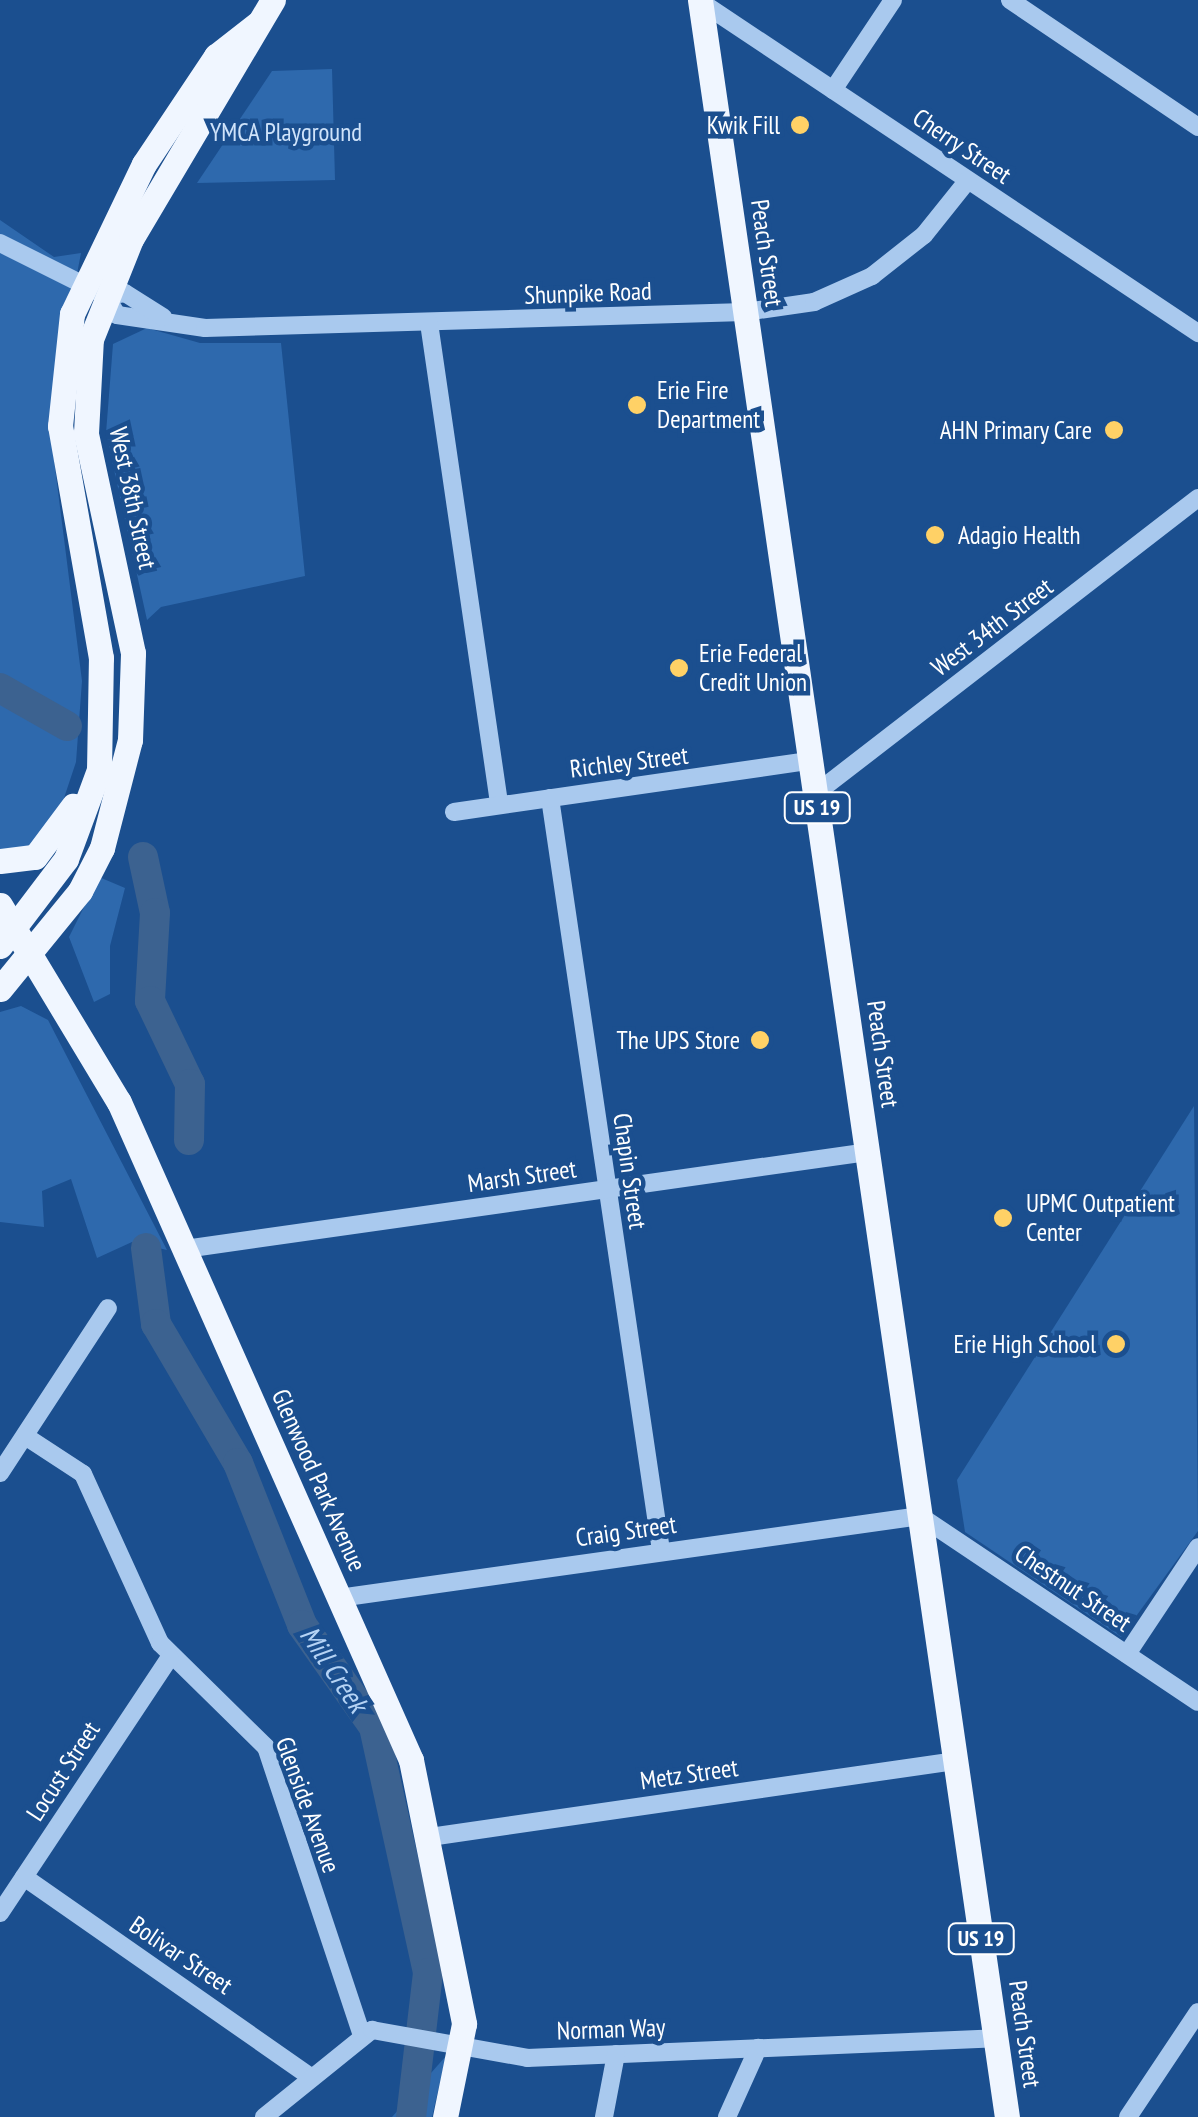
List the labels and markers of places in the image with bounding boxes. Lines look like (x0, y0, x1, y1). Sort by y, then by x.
place label: Kwik Fill (706, 110, 780, 140)
marker: Kwik Fill (789, 114, 811, 136)
place label: Erie Fire Department (657, 376, 760, 435)
marker: Erie Fire Department (626, 394, 648, 416)
place label: AHN Primary Care (939, 415, 1092, 445)
marker: AHN Primary Care (1101, 417, 1127, 443)
place label: Adagio Health (958, 520, 1080, 550)
marker: Adagio Health (922, 522, 948, 548)
place label: Erie Federal Credit Union (699, 639, 807, 698)
marker: Erie Federal Credit Union (668, 657, 690, 679)
place label: The UPS Store (617, 1025, 740, 1055)
marker: The UPS Store (749, 1029, 771, 1051)
place label: UPMC Outpatient Center (1026, 1189, 1176, 1248)
marker: UPMC Outpatient Center (990, 1205, 1016, 1231)
place label: Erie High School (953, 1329, 1096, 1359)
marker: Erie High School (1105, 1333, 1127, 1355)

